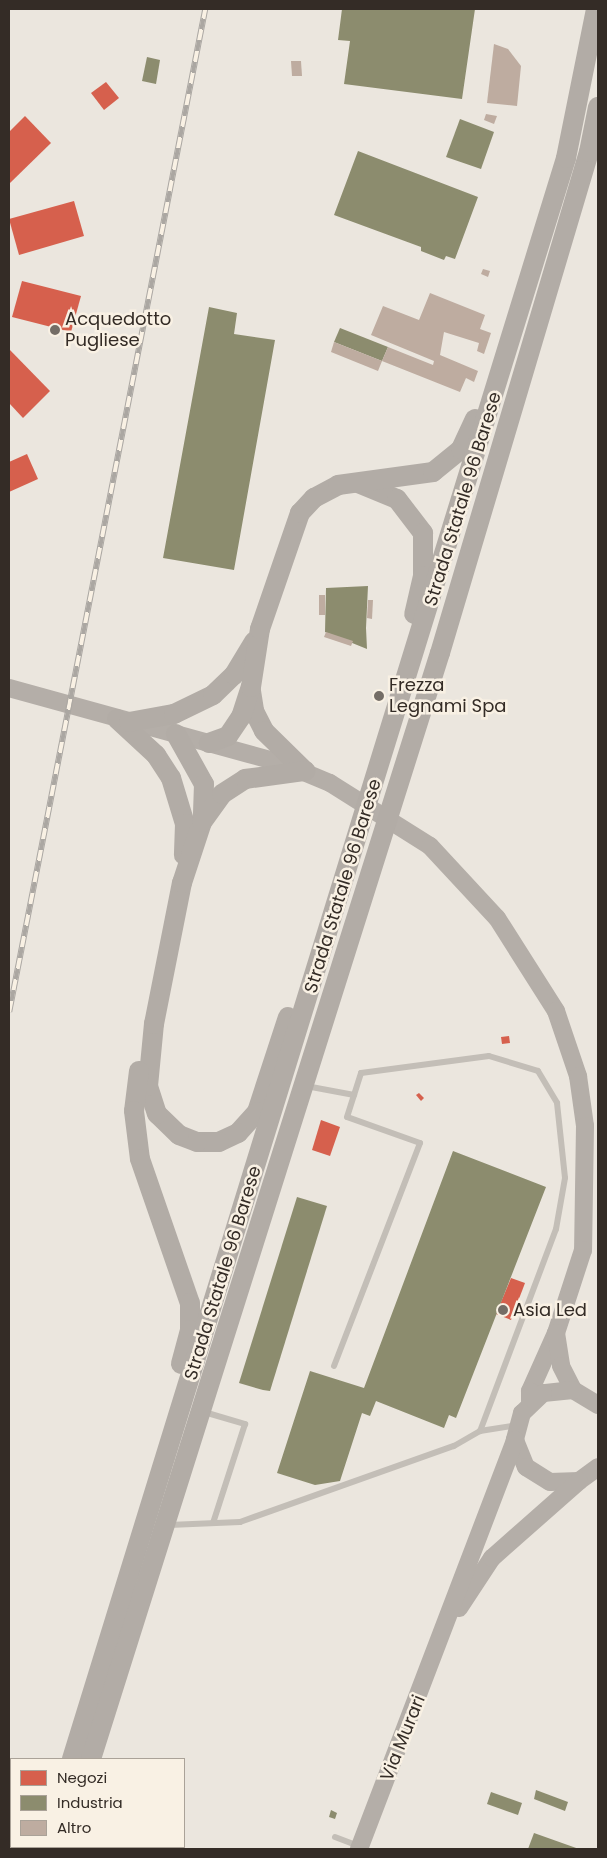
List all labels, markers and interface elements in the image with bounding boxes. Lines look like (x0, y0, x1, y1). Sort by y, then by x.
place label: Acquedotto Pugliese (65, 309, 171, 352)
marker: Acquedotto Pugliese (49, 324, 61, 336)
street label: Strada Statale 96 Barese (420, 389, 506, 609)
place label: Frezza Legnami Spa (389, 675, 506, 718)
marker: Frezza Legnami Spa (373, 690, 385, 702)
street label: Strada Statale 96 Barese (300, 776, 386, 996)
street label: Strada Statale 96 Barese (180, 1163, 266, 1383)
place label: Asia Led (513, 1299, 587, 1321)
marker: Asia Led (497, 1304, 509, 1316)
street label: Via Murari (376, 1692, 430, 1784)
legend (10, 1758, 185, 1848)
text: Negozi (57, 1767, 107, 1788)
text: Industria (57, 1792, 123, 1813)
text: Altro (57, 1817, 91, 1838)

